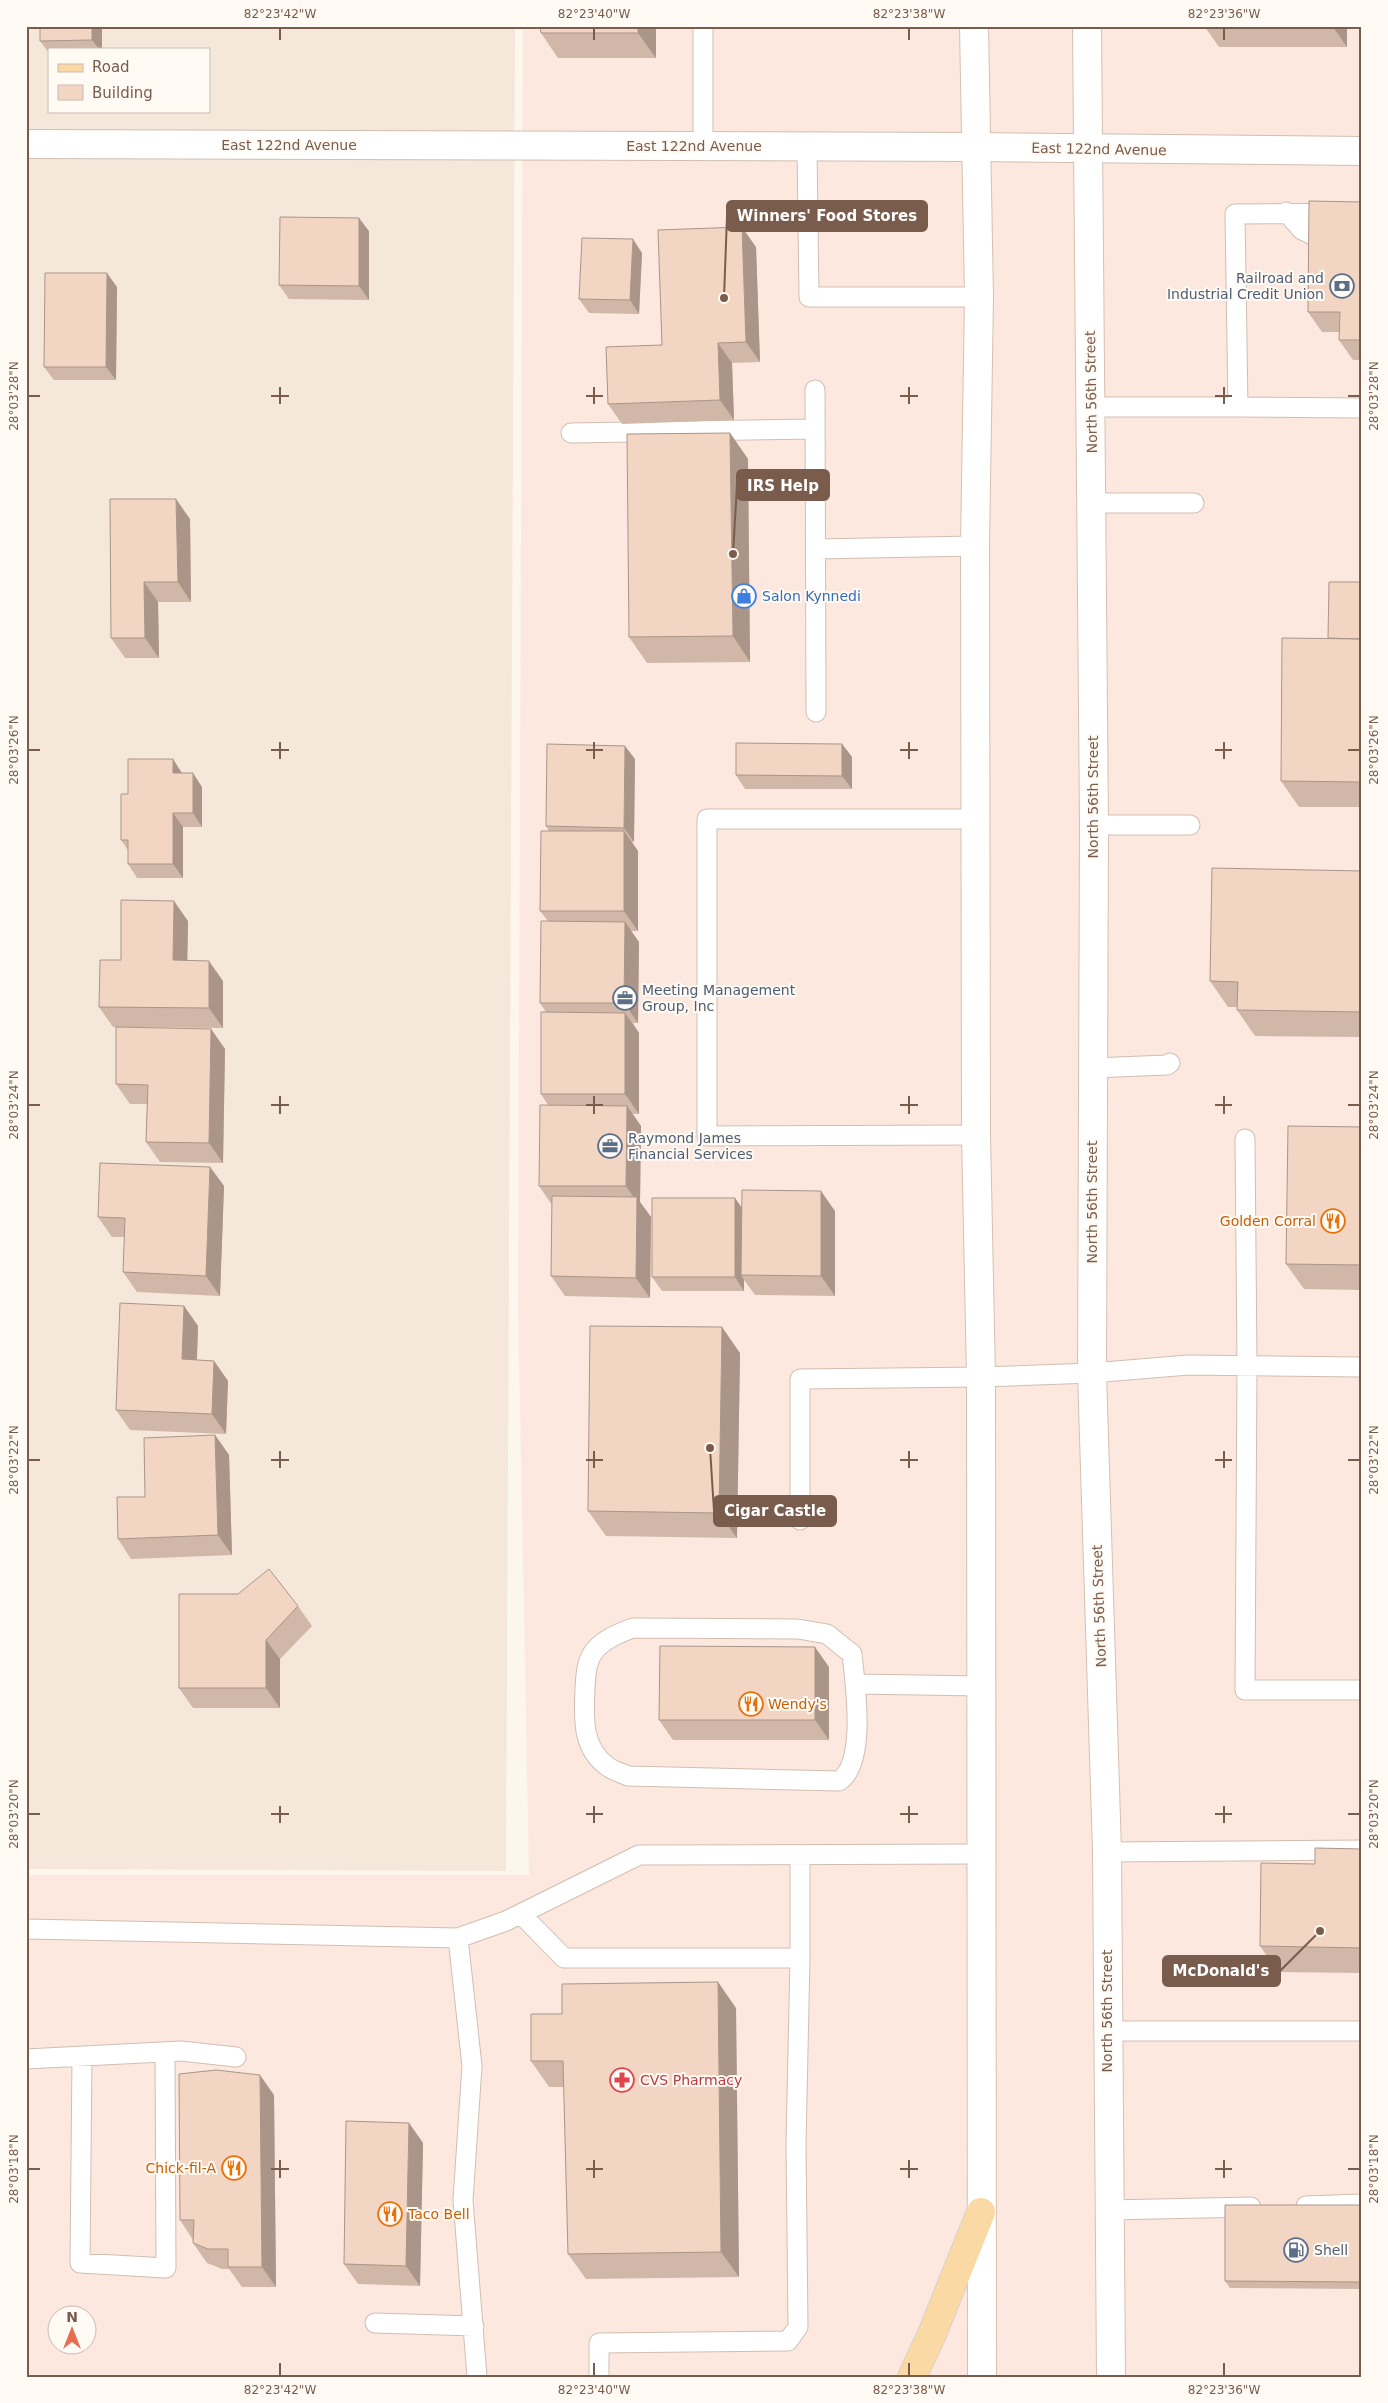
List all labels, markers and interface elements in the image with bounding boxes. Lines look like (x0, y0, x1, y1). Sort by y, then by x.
text: 82°23'42"W (244, 7, 316, 21)
text: 82°23'40"W (558, 7, 630, 21)
text: 82°23'38"W (873, 7, 945, 21)
text: 82°23'36"W (1188, 7, 1260, 21)
legend (48, 48, 210, 112)
text: Road (92, 58, 130, 76)
text: Building (92, 84, 153, 102)
street label: East 122nd Avenue (221, 137, 357, 153)
street label: East 122nd Avenue (626, 138, 762, 154)
street label: East 122nd Avenue (1031, 140, 1167, 158)
callout: Winners' Food Stores (727, 201, 927, 231)
text: Winners' Food Stores (737, 207, 917, 225)
place label: Railroad and Industrial Credit Union (1167, 270, 1324, 302)
bank icon: Railroad and Industrial Credit Union (1329, 273, 1355, 299)
street label: North 56th Street (1082, 330, 1100, 454)
text: 28°03'28"N (7, 361, 21, 431)
text: 28°03'28"N (1367, 361, 1381, 431)
callout: IRS Help (737, 470, 829, 500)
text: IRS Help (747, 477, 819, 495)
shop icon: Salon Kynnedi (731, 583, 757, 609)
place label: Salon Kynnedi (762, 588, 861, 604)
text: 28°03'26"N (7, 715, 21, 785)
text: 28°03'26"N (1367, 715, 1381, 785)
street label: North 56th Street (1085, 735, 1101, 858)
place label: Meeting Management Group, Inc (642, 982, 796, 1014)
office icon: Meeting Management Group, Inc (612, 985, 638, 1011)
text: 28°03'24"N (7, 1070, 21, 1140)
text: 28°03'24"N (1367, 1070, 1381, 1140)
place label: Raymond James Financial Services (628, 1130, 753, 1162)
office icon: Raymond James Financial Services (597, 1133, 623, 1159)
street label: North 56th Street (1084, 1140, 1100, 1263)
restaurant icon: Golden Corral (1320, 1208, 1346, 1234)
place label: Golden Corral (1220, 1213, 1316, 1229)
text: 28°03'22"N (7, 1425, 21, 1495)
text: 28°03'22"N (1367, 1425, 1381, 1495)
callout: Cigar Castle (714, 1496, 836, 1526)
text: Cigar Castle (724, 1502, 826, 1520)
street label: North 56th Street (1089, 1544, 1109, 1668)
restaurant icon: Wendy's (738, 1691, 764, 1717)
place label: Wendy's (768, 1696, 827, 1712)
text: 28°03'20"N (7, 1779, 21, 1849)
text: 28°03'20"N (1367, 1779, 1381, 1849)
street label: North 56th Street (1099, 1949, 1115, 2072)
callout: McDonald's (1163, 1956, 1280, 1986)
text: McDonald's (1173, 1962, 1269, 1980)
pharmacy icon: CVS Pharmacy (609, 2067, 635, 2093)
place label: CVS Pharmacy (640, 2072, 742, 2088)
text: 28°03'18"N (7, 2134, 21, 2204)
text: 28°03'18"N (1367, 2134, 1381, 2204)
restaurant icon: Chick-fil-A (221, 2155, 247, 2181)
place label: Chick-fil-A (146, 2160, 216, 2176)
restaurant icon: Taco Bell (377, 2201, 403, 2227)
place label: Taco Bell (407, 2206, 470, 2222)
fuel station icon: Shell (1283, 2237, 1309, 2263)
place label: Shell (1314, 2242, 1348, 2258)
north arrow (48, 2306, 98, 2356)
text: N (66, 2309, 78, 2325)
text: 82°23'42"W (244, 2383, 316, 2397)
text: 82°23'40"W (558, 2383, 630, 2397)
text: 82°23'38"W (873, 2383, 945, 2397)
text: 82°23'36"W (1188, 2383, 1260, 2397)

